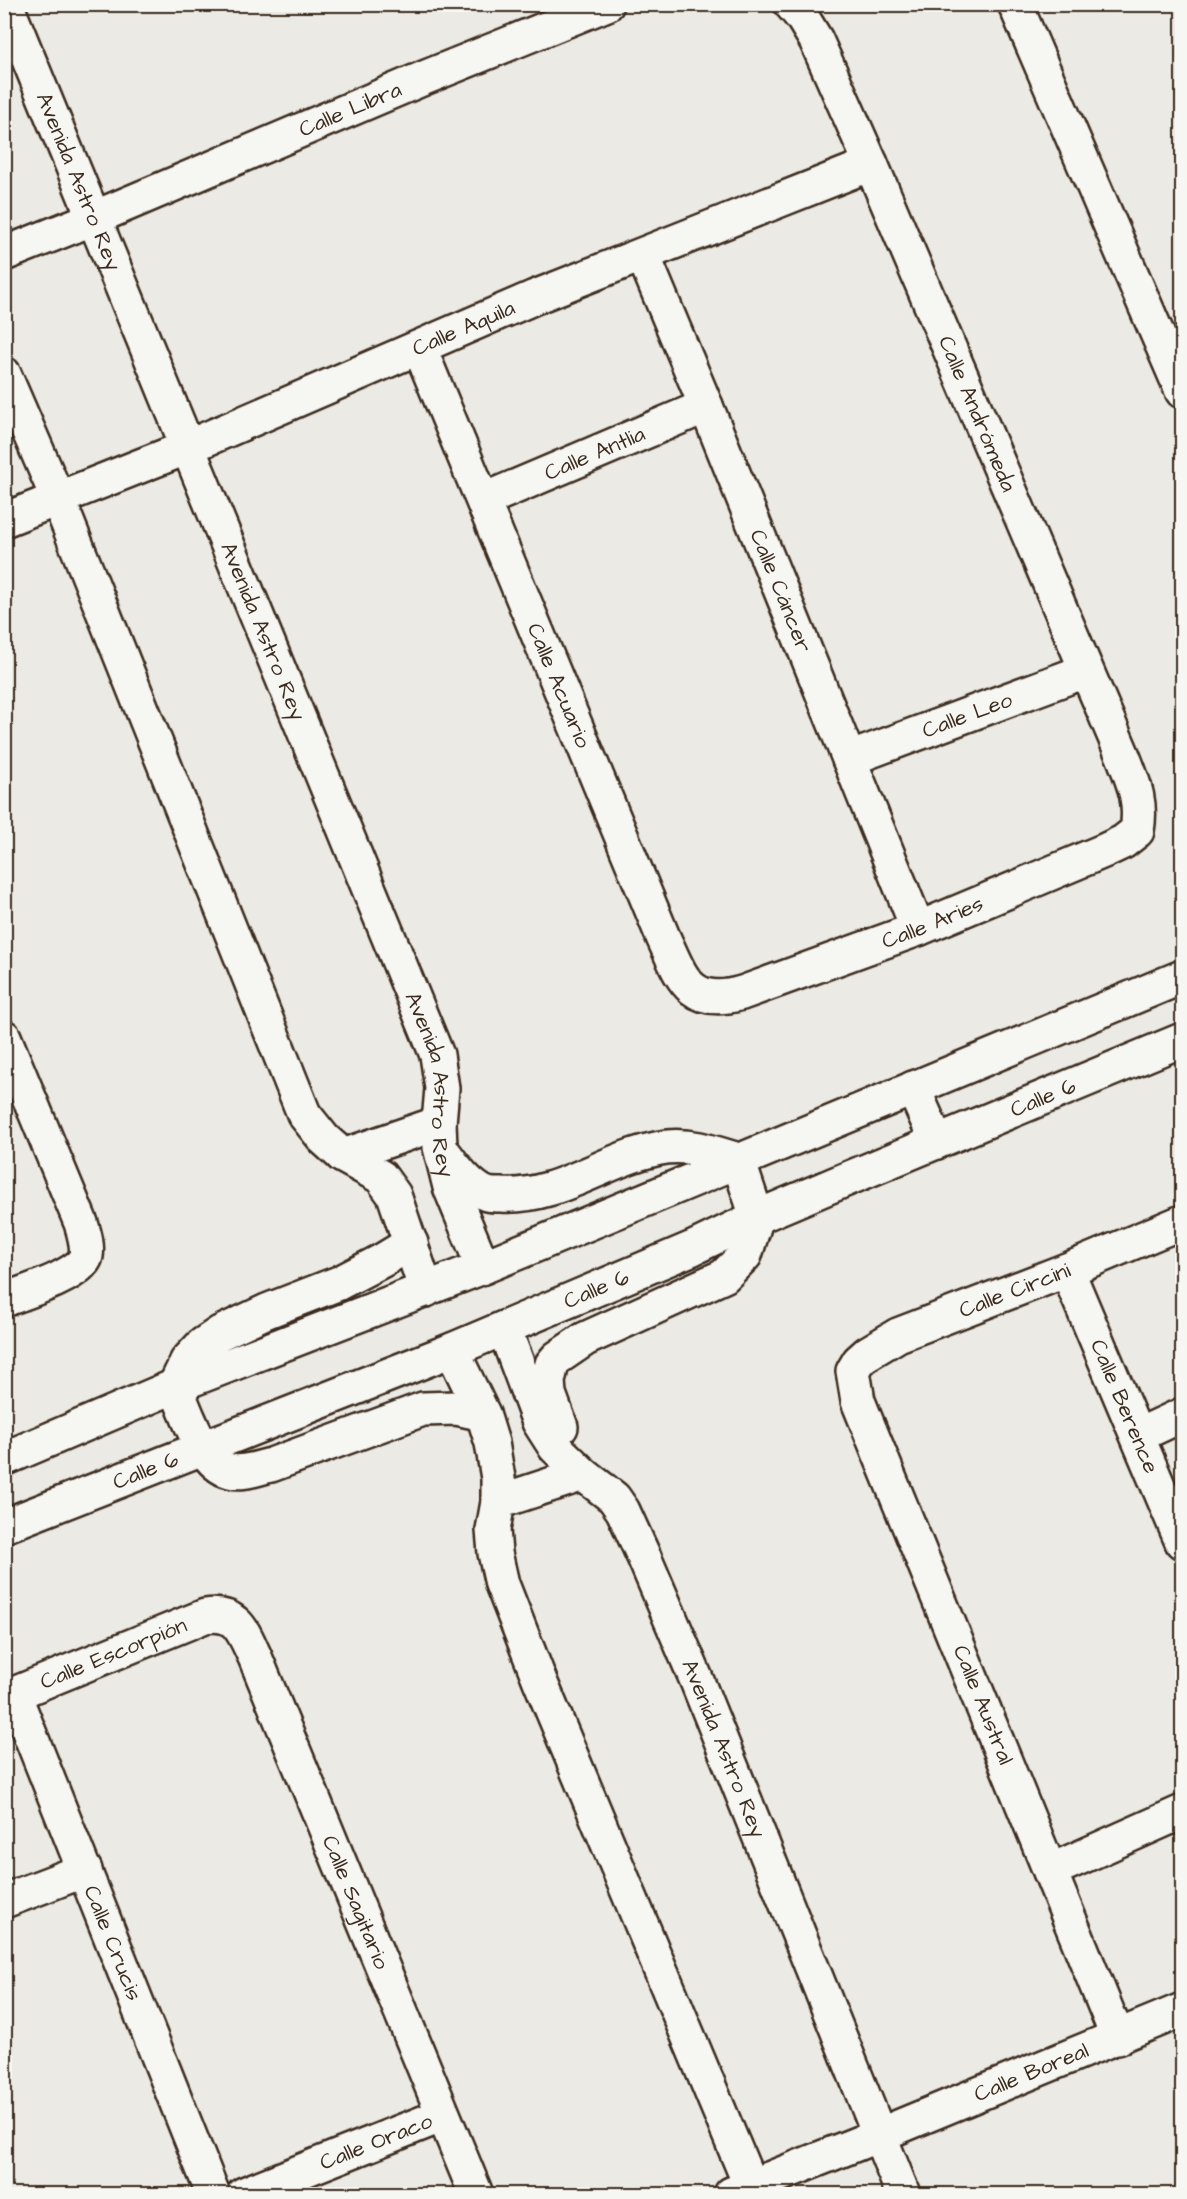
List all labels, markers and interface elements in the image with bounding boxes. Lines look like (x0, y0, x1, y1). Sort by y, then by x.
street label: Calle Libra (294, 74, 406, 145)
street label: Avenida Astro Rey (28, 88, 129, 276)
street label: Calle Aquila (407, 292, 520, 364)
street label: Calle Andrómeda (930, 331, 1024, 497)
street label: Calle Antlia (539, 418, 650, 488)
street label: Calle Cáncer (742, 525, 820, 657)
street label: Avenida Astro Rey (213, 537, 314, 726)
street label: Calle Acuario (519, 618, 599, 753)
street label: Calle Leo (918, 684, 1017, 746)
street label: Calle Aries (877, 888, 988, 956)
street label: Avenida Astro Rey (397, 987, 462, 1181)
street label: Calle 6 (1006, 1070, 1081, 1125)
street label: Calle Circini (954, 1255, 1075, 1326)
street label: Calle 6 (559, 1261, 634, 1317)
street label: Calle Berence (1083, 1334, 1167, 1478)
street label: Calle 6 (108, 1443, 183, 1497)
street label: Calle Escorpión (35, 1610, 191, 1697)
street label: Calle Austral (945, 1641, 1021, 1769)
street label: Avenida Astro Rey (674, 1654, 774, 1843)
street label: Calle Sagitario (314, 1830, 398, 1974)
street label: Calle Crucis (76, 1881, 150, 2005)
street label: Calle Boreal (969, 2035, 1093, 2110)
street label: Calle Oraco (315, 2105, 438, 2178)

